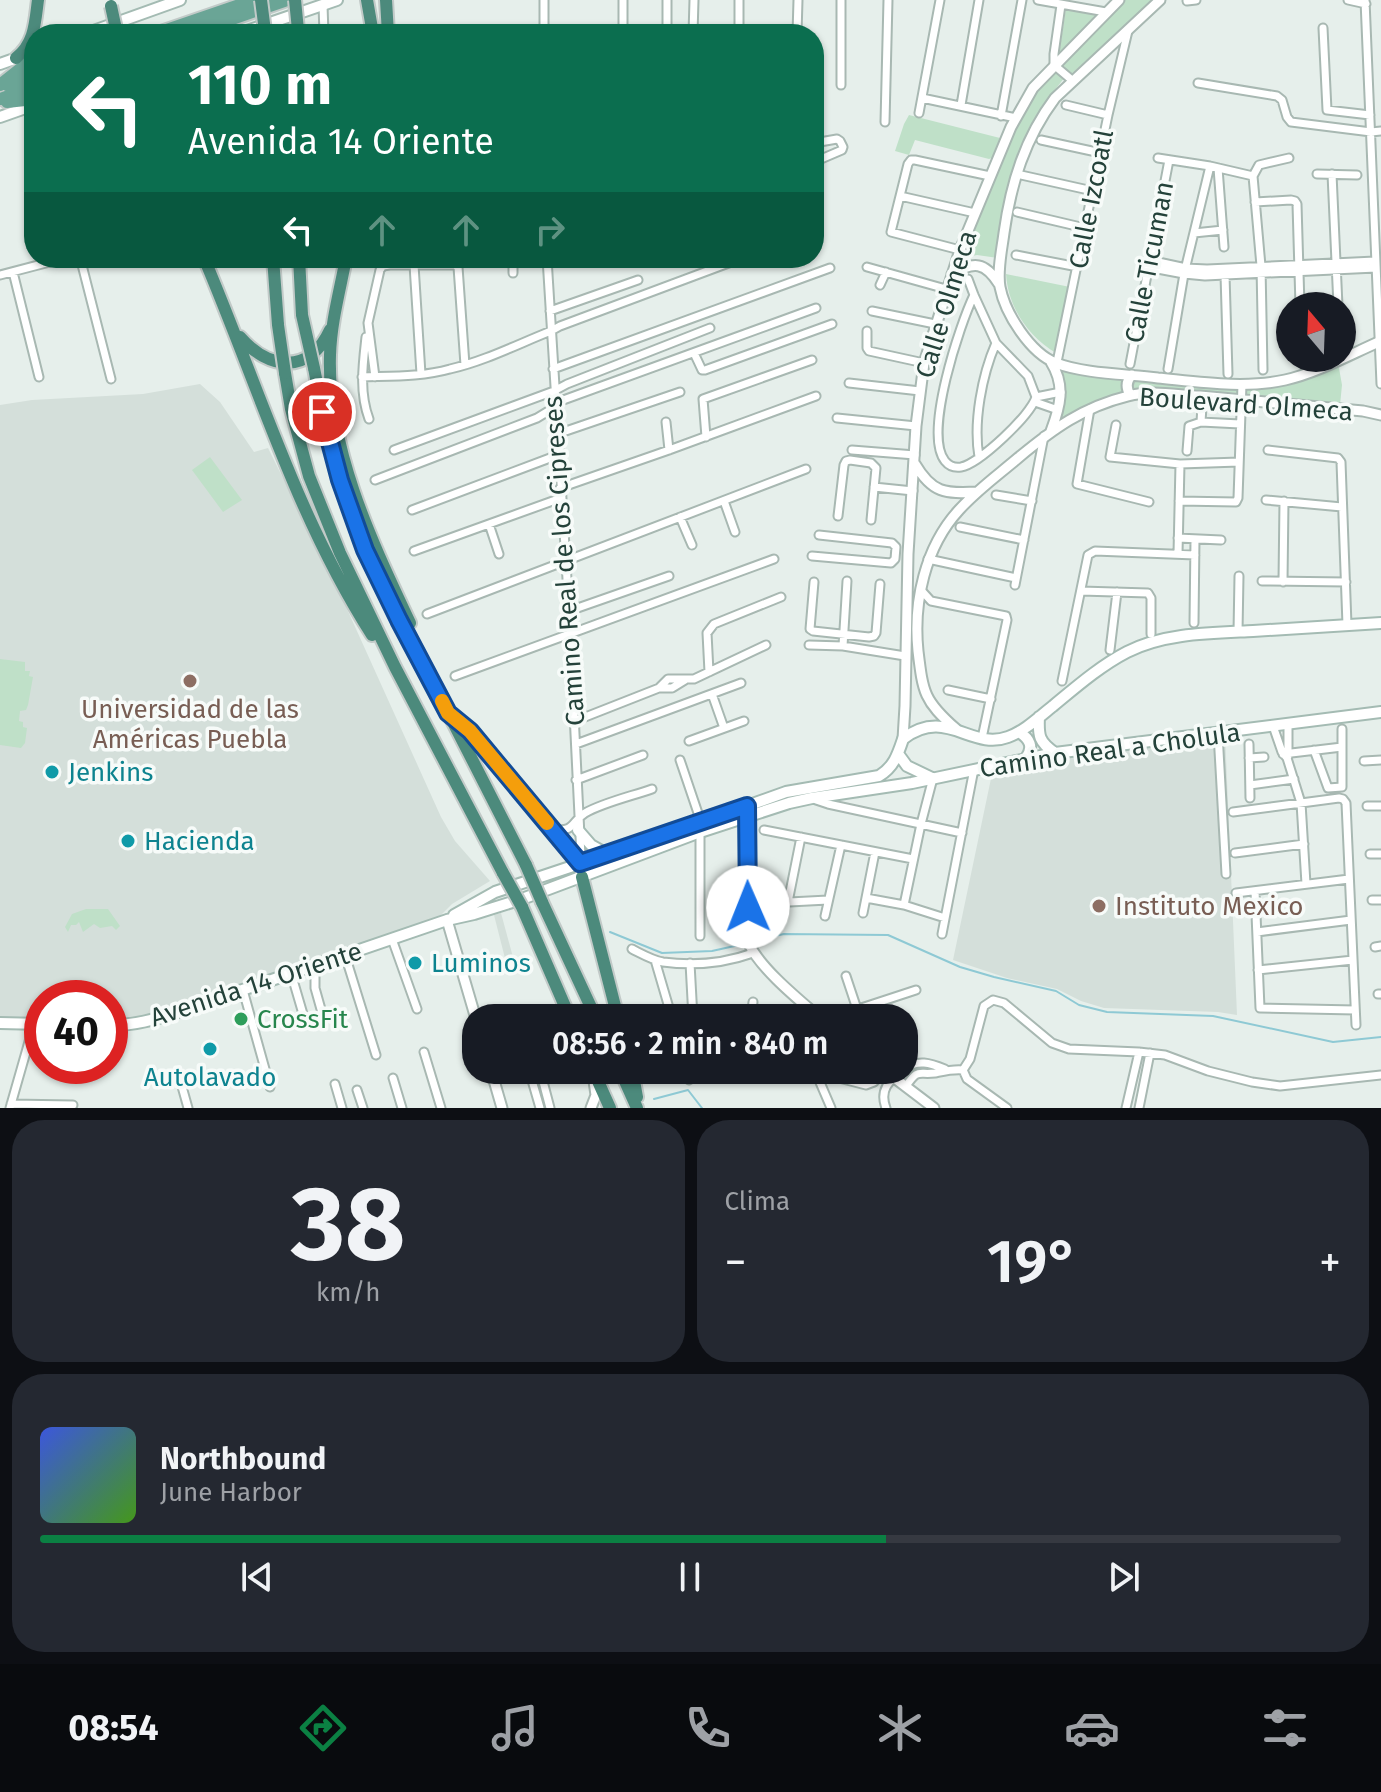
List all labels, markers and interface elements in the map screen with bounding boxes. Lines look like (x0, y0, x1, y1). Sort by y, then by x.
text: 110 m (188, 52, 332, 119)
icon: left (56, 56, 160, 160)
text: Avenida 14 Oriente (188, 120, 494, 164)
street label: Calle Izcoatl (1063, 127, 1120, 271)
street label: Calle Ticuman (1119, 179, 1180, 346)
icon: left (276, 208, 320, 252)
icon: ahead (360, 208, 404, 252)
icon: ahead (444, 208, 488, 252)
icon: right (528, 208, 572, 252)
street label: Calle Olmeca (909, 227, 984, 382)
north arrow (1276, 292, 1356, 372)
map controls (1276, 292, 1356, 372)
pin (288, 378, 356, 446)
street label: Boulevard Olmeca (1138, 382, 1354, 427)
icon: arrive (300, 390, 344, 434)
street label: Camino Real de los Cipreses (538, 395, 591, 727)
marker: Universidad de las Américas Puebla (181, 672, 199, 690)
place label: Universidad de las Américas Puebla (81, 694, 299, 755)
street label: Camino Real a Cholula (978, 717, 1243, 784)
place label: Jenkins (68, 757, 153, 788)
marker: Jenkins (43, 763, 61, 781)
place label: Hacienda (144, 826, 255, 857)
marker: Hacienda (119, 832, 137, 850)
position arrow (706, 865, 790, 949)
place label: Instituto Mexico (1115, 891, 1304, 922)
marker: Instituto Mexico (1090, 897, 1108, 915)
street label: Avenida 14 Oriente (146, 936, 366, 1033)
place label: Luminos (431, 948, 531, 979)
marker: Luminos (406, 954, 424, 972)
speed limit sign: 40 (24, 980, 128, 1084)
place label: CrossFit (257, 1004, 349, 1035)
marker: CrossFit (232, 1010, 250, 1028)
text: 08:56 · 2 min · 840 m (552, 1026, 828, 1062)
marker: Autolavado (201, 1040, 219, 1058)
place label: Autolavado (144, 1062, 276, 1093)
text: 38 (291, 1162, 406, 1287)
text: Clima (725, 1186, 790, 1217)
text: 19° (987, 1226, 1079, 1298)
text: − (725, 1236, 747, 1289)
text: + (1319, 1236, 1341, 1289)
text: km/h (316, 1277, 380, 1308)
text: Northbound (160, 1441, 326, 1477)
text: June Harbor (160, 1477, 302, 1508)
icon: previous (235, 1555, 279, 1599)
icon: pause (668, 1555, 712, 1599)
icon: next (1102, 1555, 1146, 1599)
icon: directions (295, 1700, 351, 1756)
icon: music (487, 1700, 543, 1756)
icon: phone (680, 1700, 736, 1756)
icon: climate (872, 1700, 928, 1756)
icon: car (1064, 1700, 1120, 1756)
icon: filters (1257, 1700, 1313, 1756)
text: 08:54 (68, 1706, 159, 1750)

